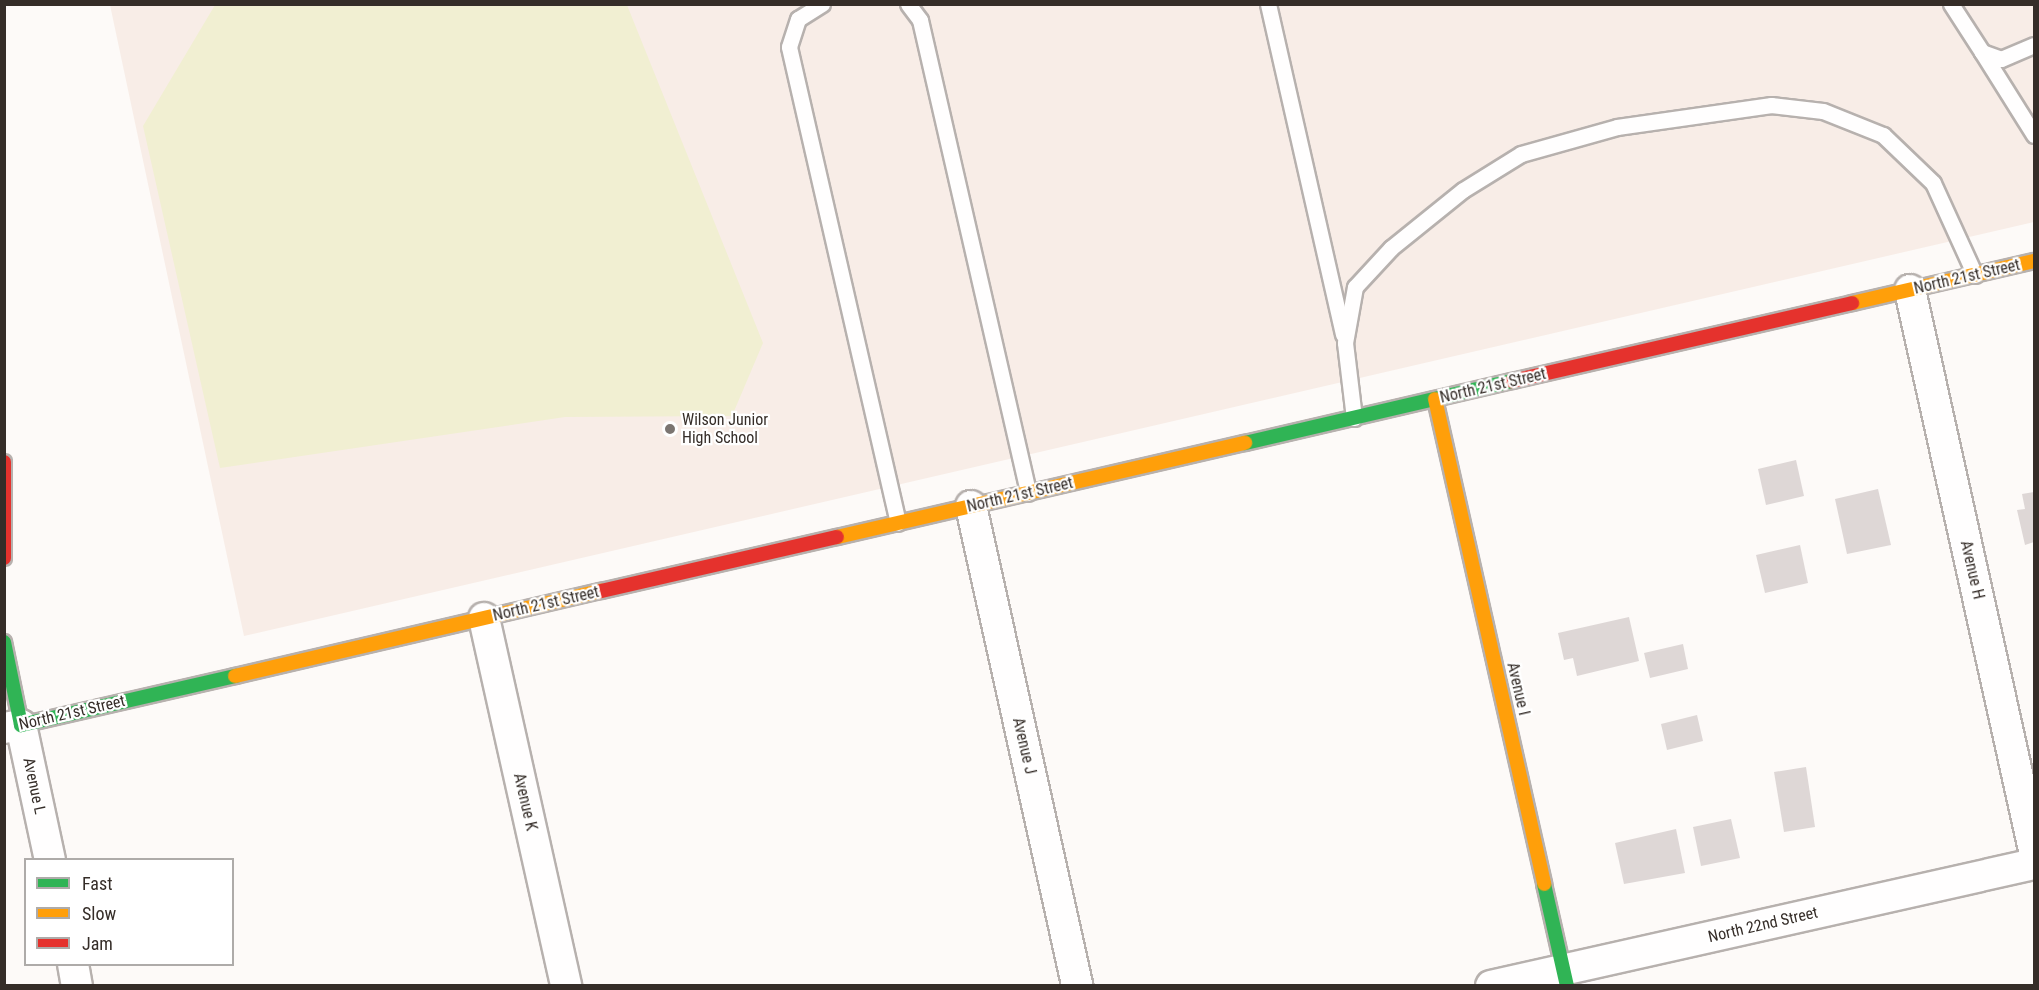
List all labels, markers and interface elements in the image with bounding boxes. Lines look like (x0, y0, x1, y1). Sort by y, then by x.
street label: North 21st Street (1912, 255, 2022, 299)
street label: North 21st Street (1438, 364, 1548, 408)
place label: Wilson Junior High School (682, 410, 768, 448)
marker: Wilson Junior High School (663, 422, 677, 436)
street label: North 21st Street (965, 473, 1075, 517)
street label: Avenue H (1956, 539, 1988, 601)
street label: North 21st Street (491, 582, 601, 626)
street label: Avenue I (1503, 661, 1533, 717)
street label: North 21st Street (17, 691, 127, 735)
street label: Avenue J (1008, 716, 1040, 776)
street label: Avenue L (19, 756, 49, 816)
street label: Avenue K (509, 771, 541, 833)
legend (24, 858, 234, 966)
text: Fast (82, 873, 113, 894)
text: Slow (82, 903, 116, 924)
street label: North 22nd Street (1706, 903, 1820, 947)
text: Jam (82, 933, 113, 954)

